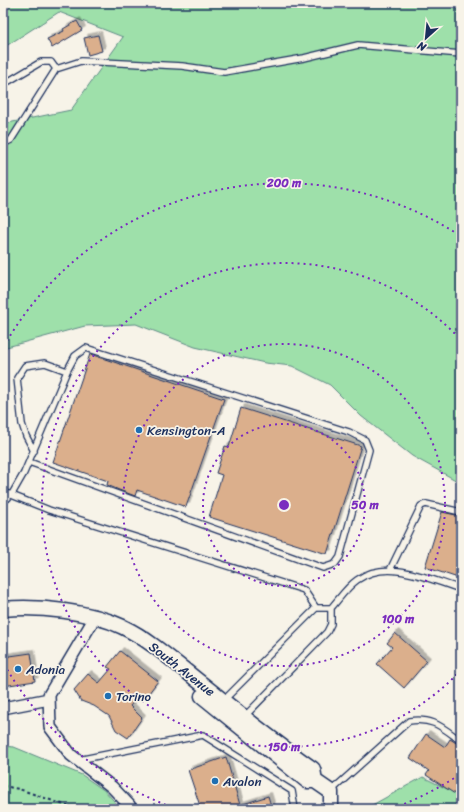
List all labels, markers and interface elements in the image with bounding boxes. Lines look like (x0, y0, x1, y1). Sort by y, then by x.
north arrow (406, 18, 446, 58)
text: N (414, 36, 430, 57)
text: 200 m (266, 172, 302, 194)
place label: Kensington-A (147, 419, 226, 442)
marker: Kensington-A (134, 425, 144, 435)
text: 50 m (351, 494, 379, 516)
centre of rings (277, 498, 291, 512)
text: 100 m (382, 608, 415, 630)
street label: South Avenue (144, 636, 220, 703)
place label: Adonia (25, 658, 66, 681)
marker: Adonia (13, 664, 23, 674)
place label: Torino (116, 685, 152, 708)
marker: Torino (103, 691, 113, 701)
text: 150 m (268, 736, 301, 758)
place label: Avalon (222, 770, 261, 793)
marker: Avalon (210, 776, 220, 786)

